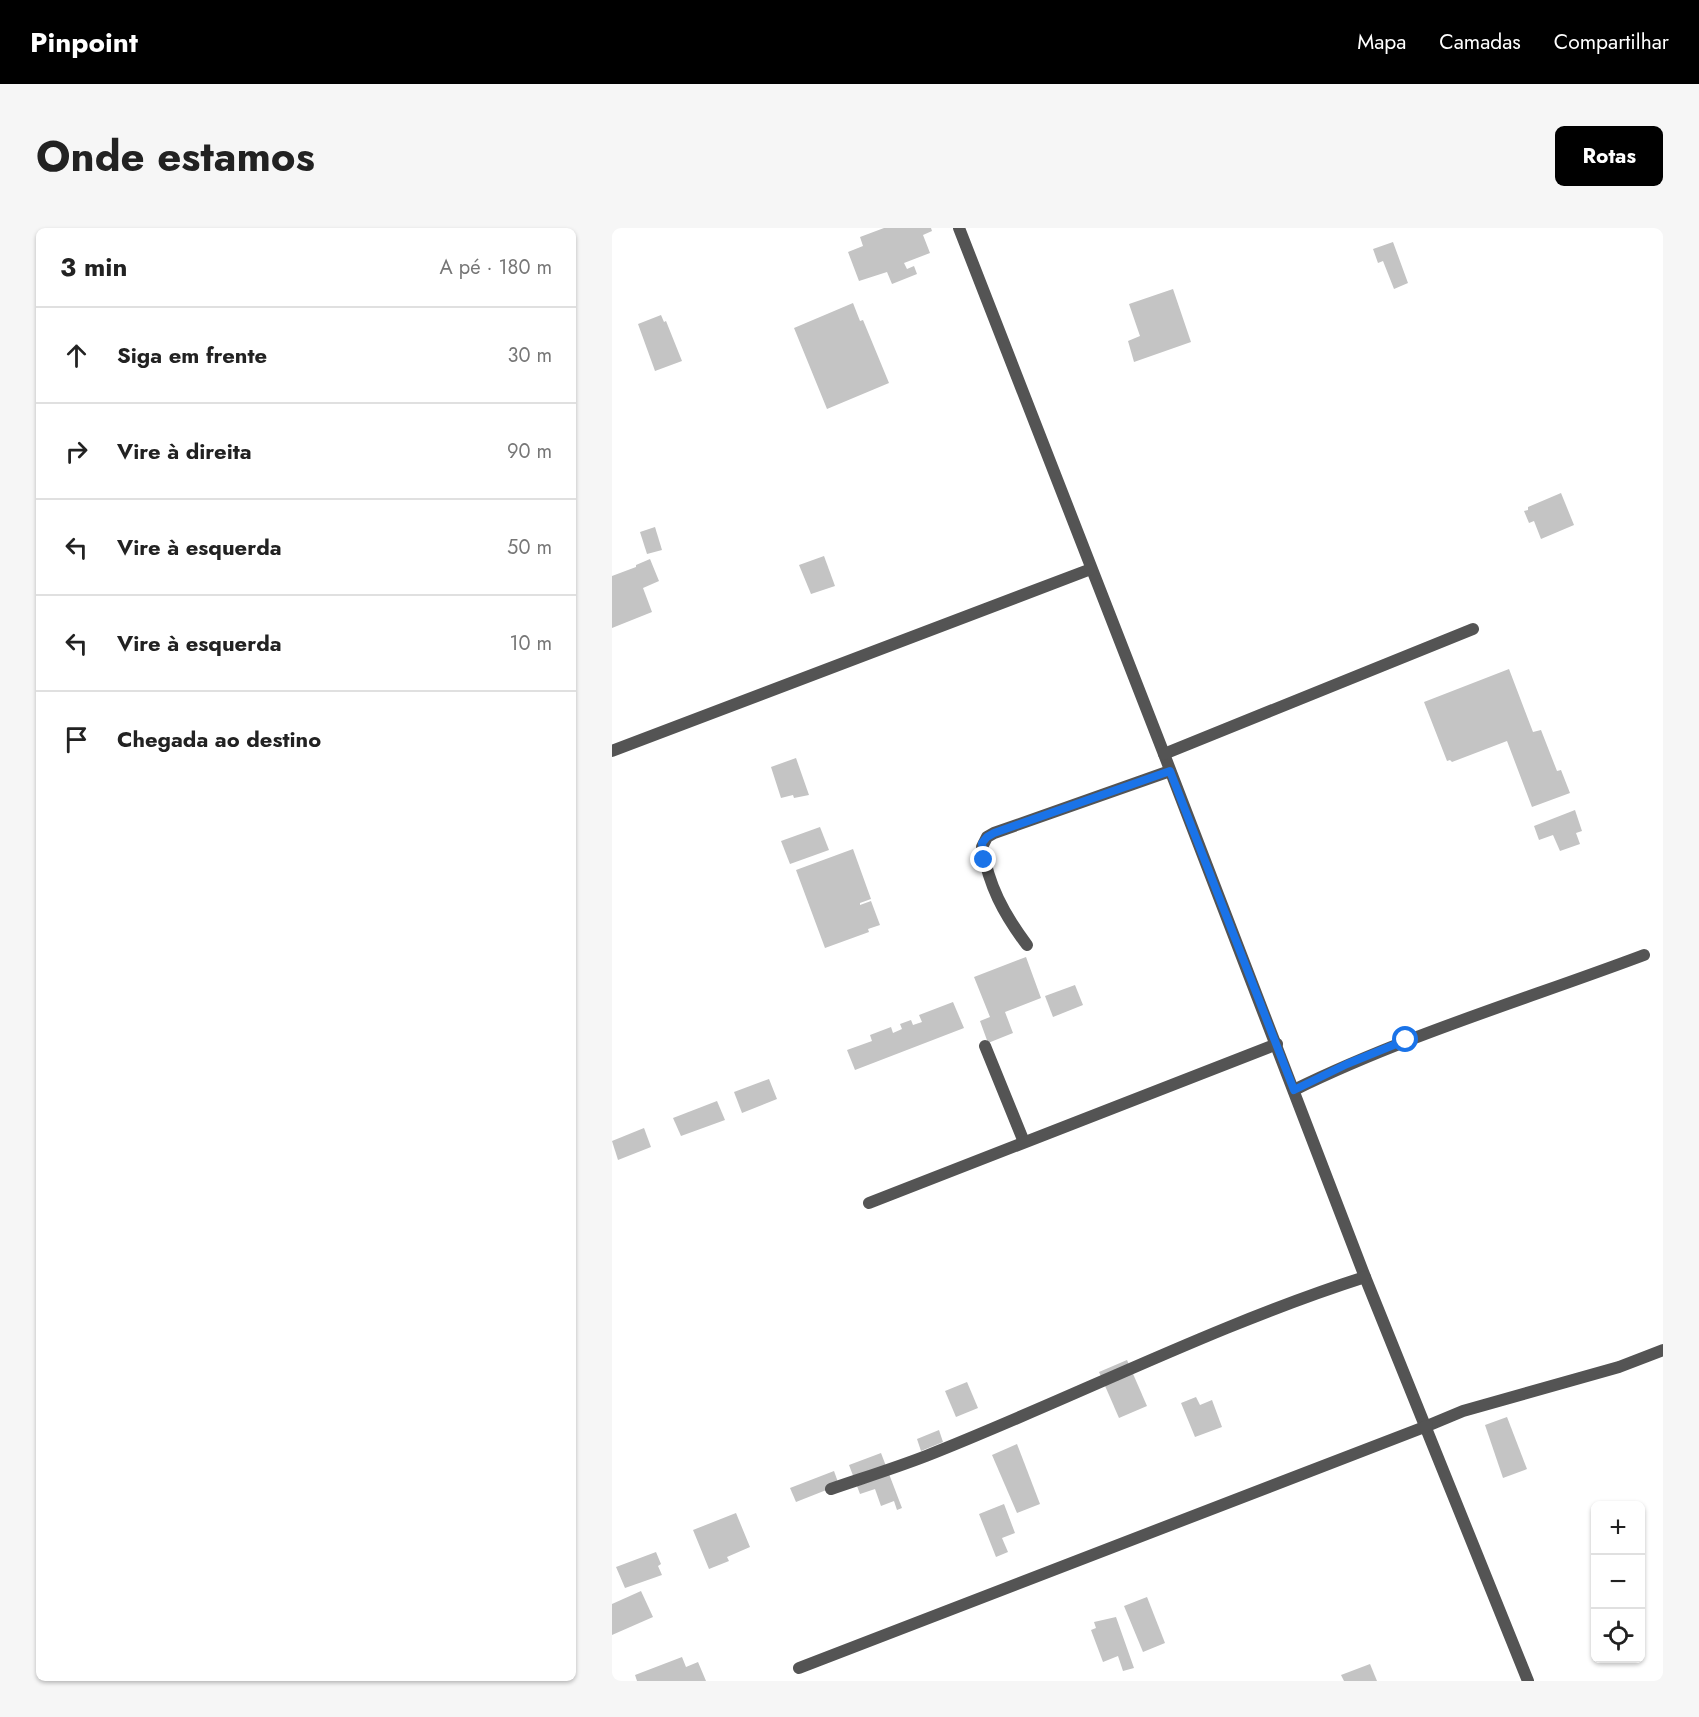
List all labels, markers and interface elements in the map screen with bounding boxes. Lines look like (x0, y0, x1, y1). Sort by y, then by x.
text: Pinpoint (30, 22, 138, 63)
text: Mapa (1357, 27, 1406, 57)
text: Camadas (1439, 27, 1521, 57)
text: Compartilhar (1554, 27, 1669, 57)
text: Onde estamos (36, 126, 315, 187)
button: Rotas (1555, 126, 1663, 186)
text: 3 min (60, 248, 127, 286)
text: A pé · 180 m (440, 253, 552, 282)
icon: ahead (60, 339, 93, 372)
text: Siga em frente (117, 339, 267, 371)
text: 30 m (507, 341, 552, 370)
icon: right (60, 435, 93, 468)
text: Vire à direita (117, 435, 252, 467)
text: 90 m (507, 437, 552, 466)
icon: left (60, 531, 93, 564)
text: Vire à esquerda (117, 531, 282, 563)
text: 50 m (507, 533, 552, 562)
icon: left (60, 627, 93, 660)
text: Vire à esquerda (117, 627, 282, 659)
text: 10 m (509, 629, 552, 658)
icon: arrive (60, 723, 93, 756)
text: Chegada ao destino (117, 723, 321, 755)
route end (970, 846, 996, 872)
route start (1392, 1026, 1418, 1052)
map controls (1591, 1501, 1645, 1663)
button: + (1591, 1501, 1645, 1555)
button: − (1591, 1555, 1645, 1609)
button: locate (1591, 1609, 1645, 1663)

